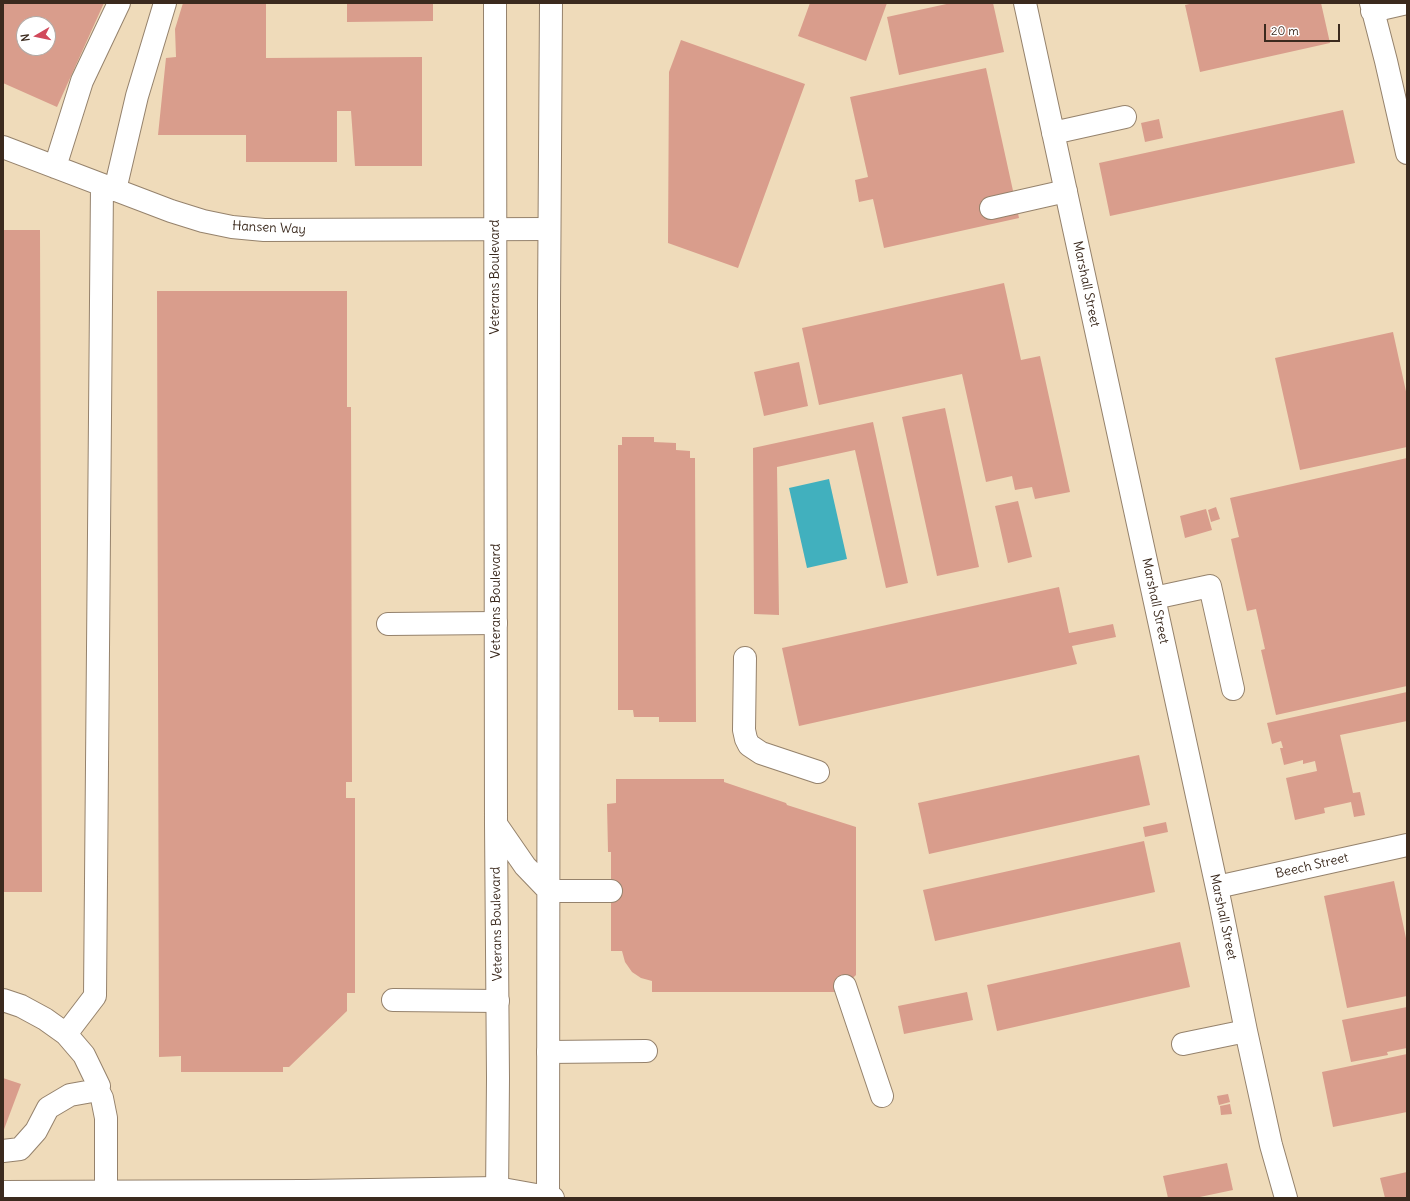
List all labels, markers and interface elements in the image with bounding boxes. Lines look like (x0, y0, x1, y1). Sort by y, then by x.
north arrow (16, 16, 56, 56)
scale bar (1266, 16, 1342, 42)
text: 20 m (1271, 23, 1299, 38)
text: N (18, 33, 33, 43)
street label: Hansen Way (232, 218, 306, 238)
street label: Veterans Boulevard (487, 220, 503, 334)
street label: Marshall Street (1069, 240, 1103, 328)
street label: Veterans Boulevard (488, 544, 504, 658)
street label: Marshall Street (1138, 557, 1172, 645)
street label: Beech Street (1274, 850, 1350, 882)
street label: Veterans Boulevard (488, 866, 506, 982)
street label: Marshall Street (1206, 873, 1240, 961)

